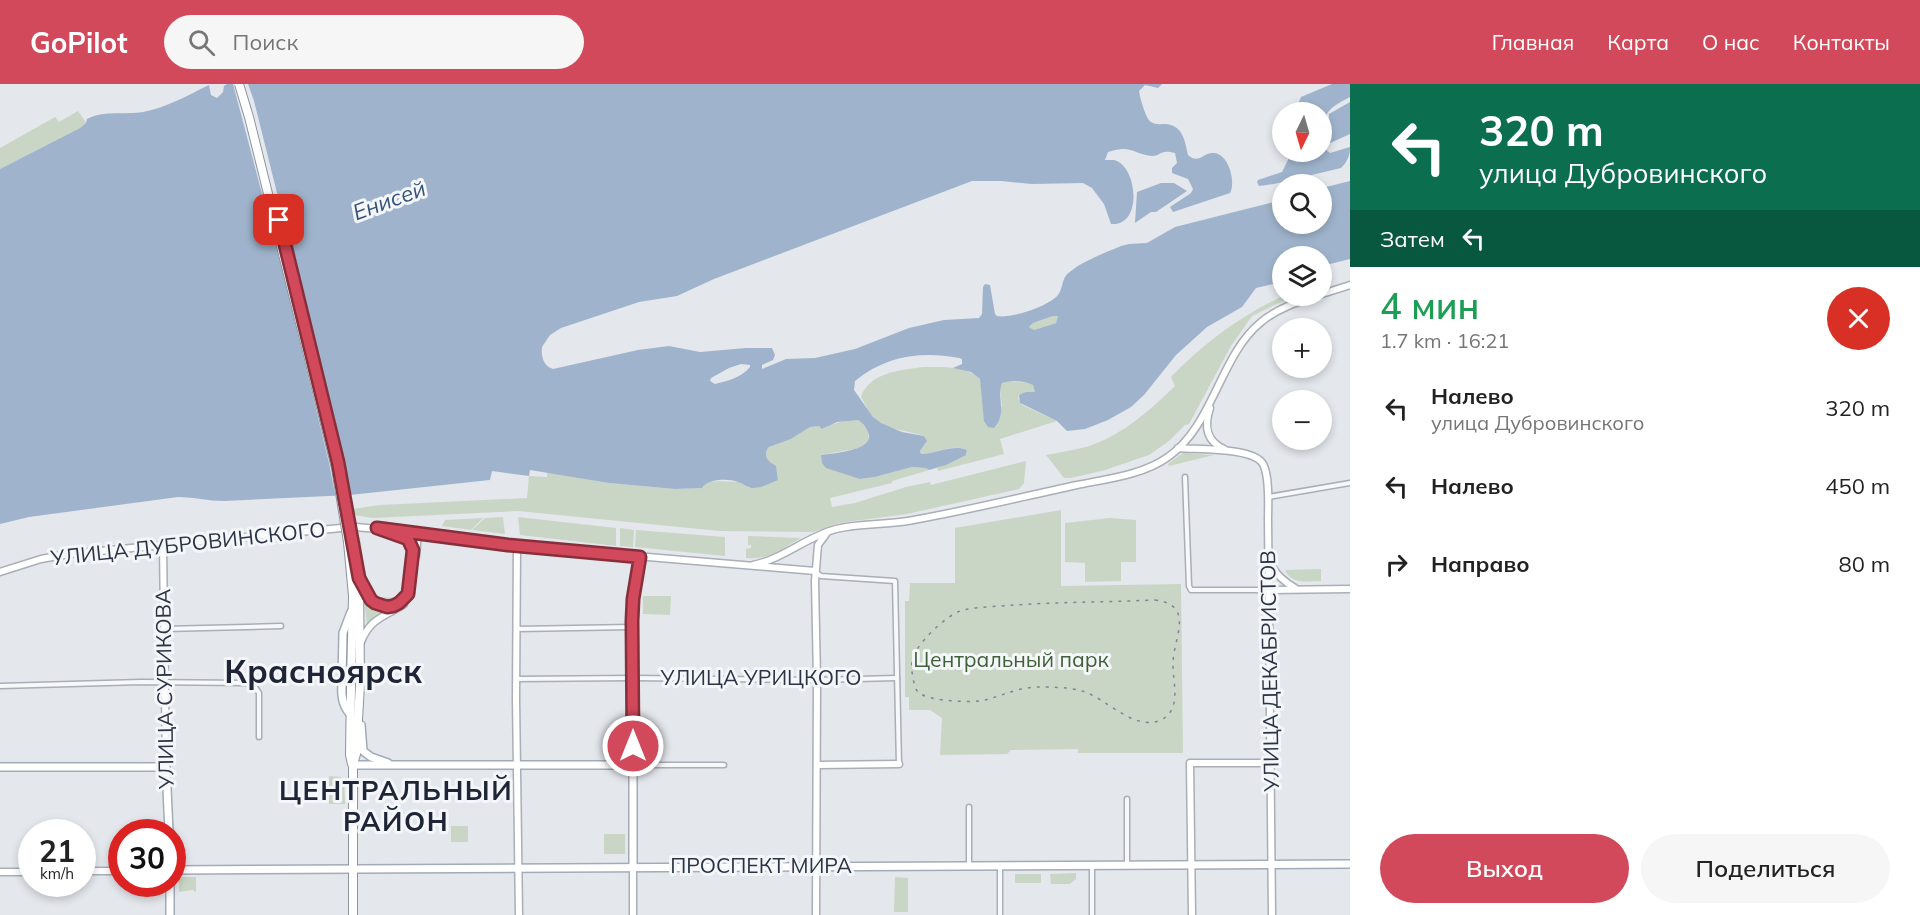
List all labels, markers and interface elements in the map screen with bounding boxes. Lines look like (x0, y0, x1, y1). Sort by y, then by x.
search box (164, 15, 584, 69)
text: GoPilot (30, 25, 128, 60)
icon: search (185, 26, 218, 59)
text: Поиск (233, 28, 298, 56)
text: Главная (1492, 29, 1574, 55)
text: Карта (1607, 29, 1669, 55)
text: О нас (1702, 29, 1760, 55)
text: Контакты (1793, 29, 1890, 55)
north arrow (1272, 102, 1332, 162)
map controls (1272, 102, 1332, 450)
text: 320 m (1479, 104, 1604, 157)
icon: left (1380, 108, 1458, 186)
text: улица Дубровинского (1479, 156, 1767, 190)
water label: Енисей (349, 174, 429, 226)
button: search (1272, 174, 1332, 234)
pin (253, 194, 304, 245)
icon: arrive (262, 203, 295, 236)
icon: left (1457, 222, 1490, 255)
text: Затем (1380, 225, 1445, 253)
button: layers (1272, 246, 1332, 306)
text: 4 мин (1380, 283, 1479, 328)
button: close (1827, 287, 1890, 350)
button: + (1272, 318, 1332, 378)
text: 1.7 km · 16:21 (1380, 328, 1509, 353)
text: Налево (1431, 382, 1514, 410)
button: − (1272, 390, 1332, 450)
icon: left (1380, 392, 1413, 425)
text: 320 m (1825, 394, 1890, 422)
text: улица Дубровинского (1431, 410, 1644, 435)
icon: left (1380, 470, 1413, 503)
text: Налево (1431, 472, 1514, 500)
text: 450 m (1825, 472, 1890, 500)
street label: УЛИЦА ДУБРОВИНСКОГО (48, 516, 327, 570)
icon: right (1380, 548, 1413, 581)
street label: УЛИЦА ДЕКАБРИСТОВ (1254, 550, 1284, 793)
text: Направо (1431, 550, 1529, 578)
text: 80 m (1839, 550, 1890, 578)
street label: УЛИЦА СУРИКОВА (149, 588, 179, 790)
park label: Центральный парк (913, 646, 1110, 672)
district label: Красноярск (224, 650, 422, 691)
street label: УЛИЦА УРИЦКОГО (659, 664, 862, 690)
position arrow (601, 714, 665, 778)
district label: ЦЕНТРАЛЬНЫЙ РАЙОН (279, 773, 513, 838)
speed limit sign: 30 (108, 819, 186, 897)
text: 21 (39, 832, 75, 870)
button: Выход (1380, 834, 1629, 903)
button: Поделиться (1641, 834, 1890, 903)
street label: ПРОСПЕКТ МИРА (670, 852, 852, 878)
text: km/h (40, 864, 74, 883)

